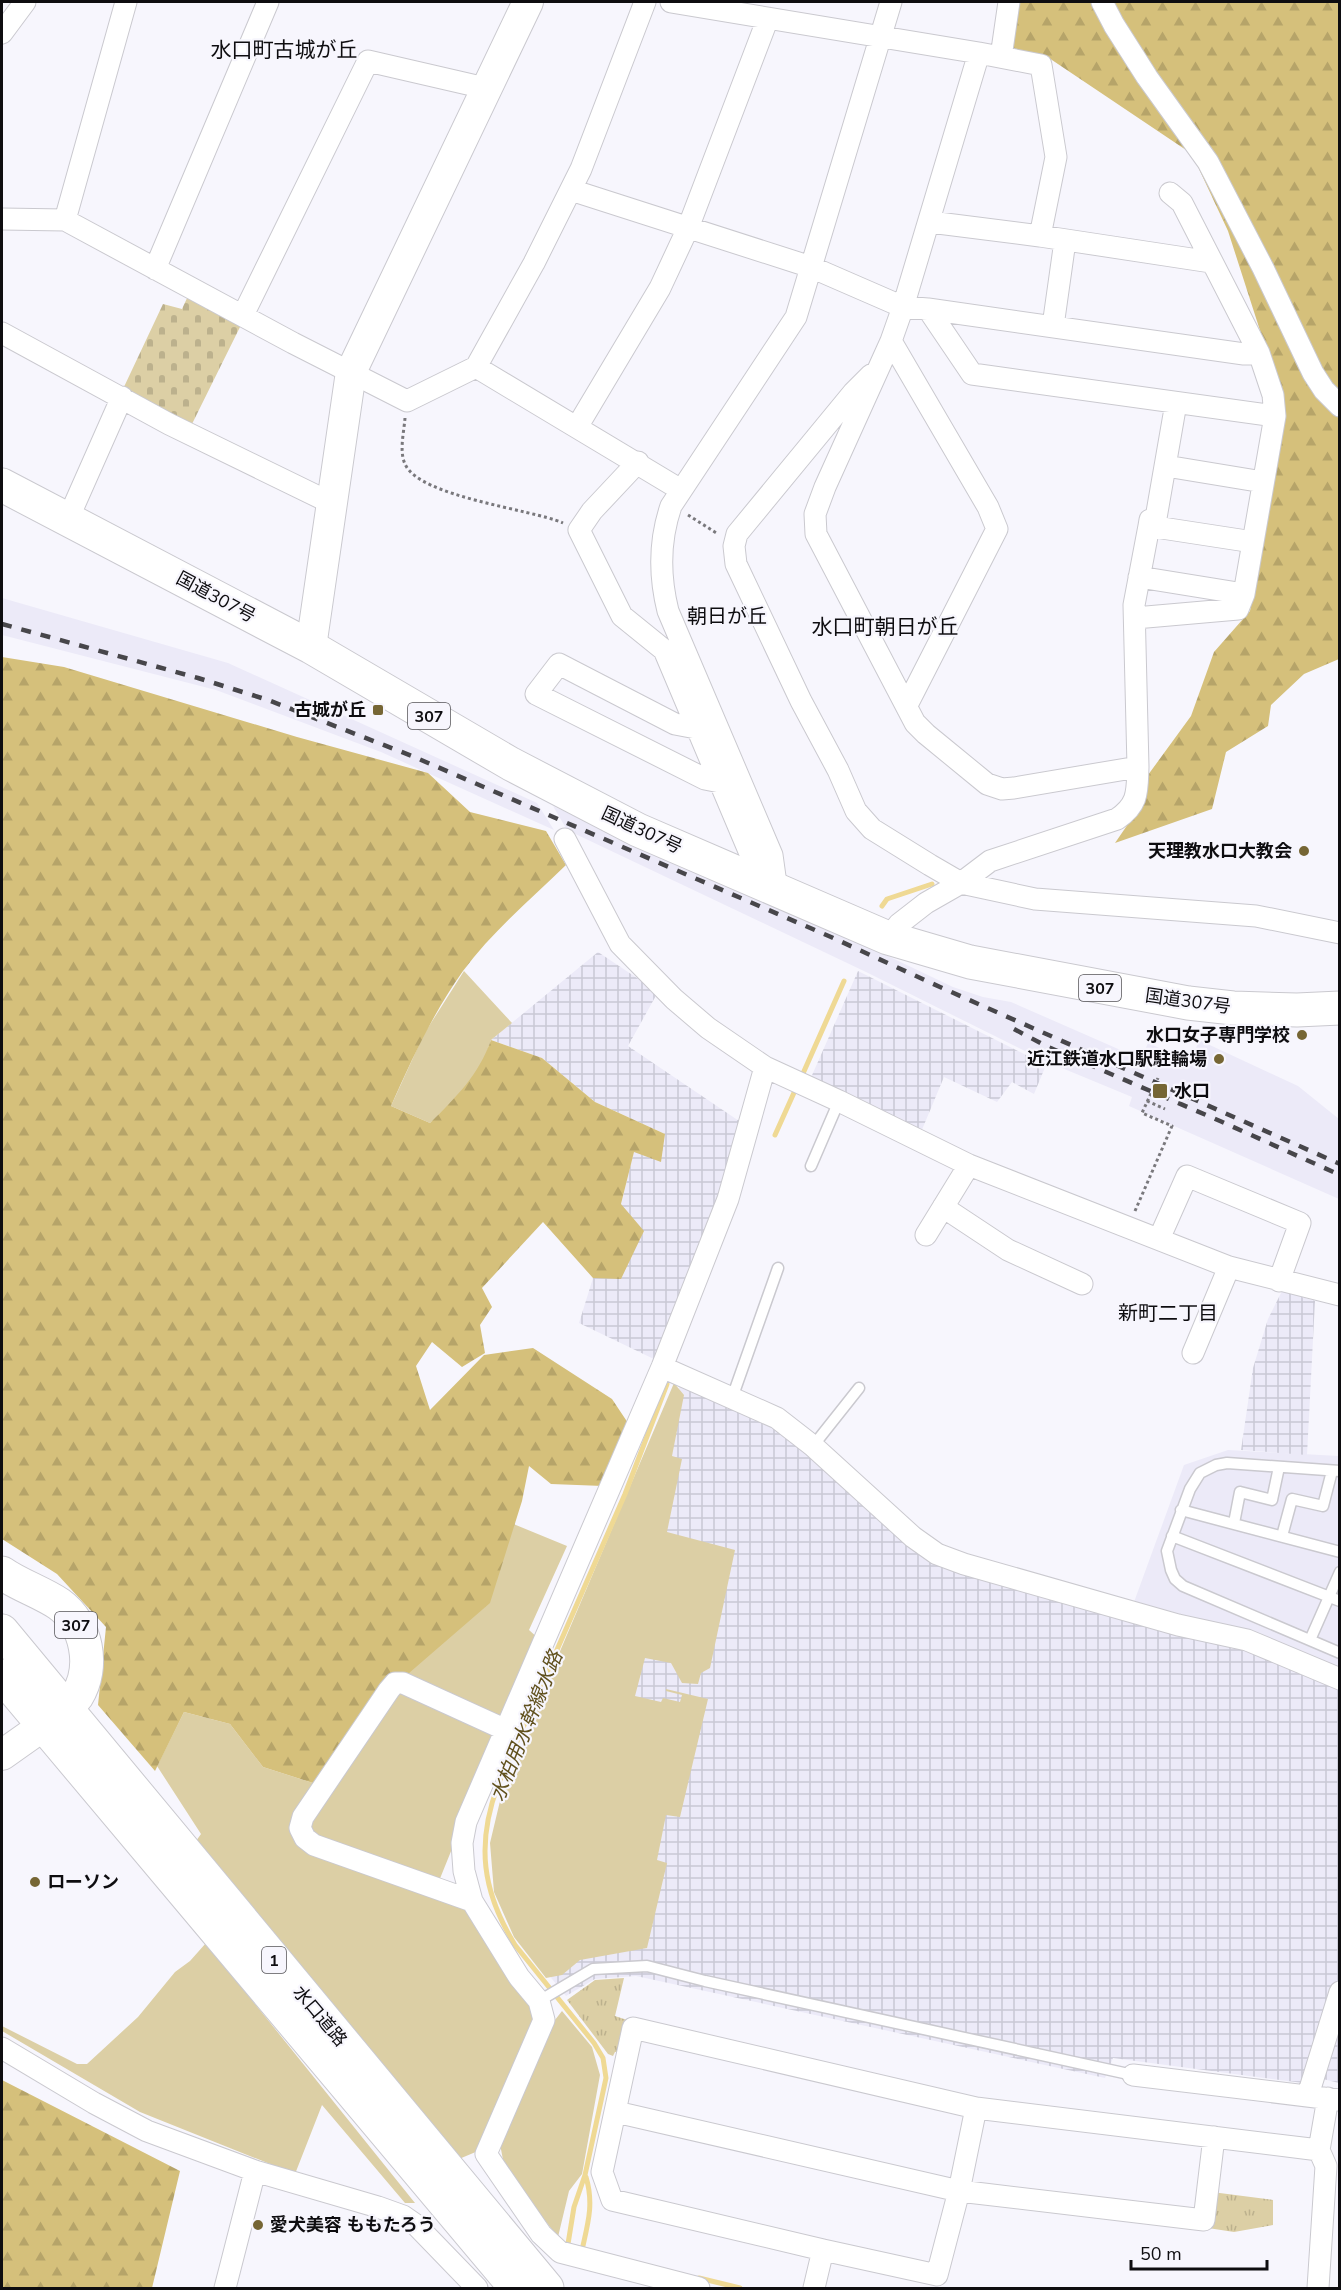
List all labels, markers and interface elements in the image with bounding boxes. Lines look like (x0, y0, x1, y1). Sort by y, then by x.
district label: 水口町古城が丘 (211, 36, 358, 64)
street label: 国道307号 (172, 566, 260, 628)
district label: 朝日が丘 (687, 603, 767, 630)
district label: 水口町朝日が丘 (812, 613, 959, 641)
place label: 古城が丘 (294, 698, 366, 722)
marker: 古城が丘 (371, 703, 385, 717)
road number: 307 (408, 703, 450, 729)
street label: 国道307号 (598, 801, 686, 859)
place label: 天理教水口大教会 (1148, 839, 1292, 863)
marker: 天理教水口大教会 (1297, 844, 1311, 858)
road number: 307 (1079, 975, 1121, 1001)
street label: 国道307号 (1144, 983, 1232, 1019)
place label: 水口女子専門学校 (1146, 1023, 1290, 1047)
marker: 水口女子専門学校 (1295, 1028, 1309, 1042)
place label: 近江鉄道水口駅駐輪場 (1027, 1047, 1207, 1071)
marker: 近江鉄道水口駅駐輪場 (1212, 1052, 1226, 1066)
place label: 水口 (1174, 1079, 1210, 1103)
marker: 水口 (1151, 1082, 1169, 1100)
district label: 新町二丁目 (1118, 1300, 1218, 1327)
road number: 307 (55, 1612, 97, 1638)
water label: 水柏用水幹線水路 (484, 1645, 570, 1805)
place label: ローソン (47, 1870, 119, 1894)
marker: ローソン (28, 1875, 42, 1889)
road number: 1 (262, 1947, 286, 1973)
street label: 水口道路 (288, 1981, 352, 2051)
place label: 愛犬美容 ももたろう (270, 2213, 436, 2237)
marker: 愛犬美容 ももたろう (251, 2218, 265, 2232)
scale bar (1131, 2233, 1268, 2271)
text: 50 m (1140, 2242, 1182, 2266)

